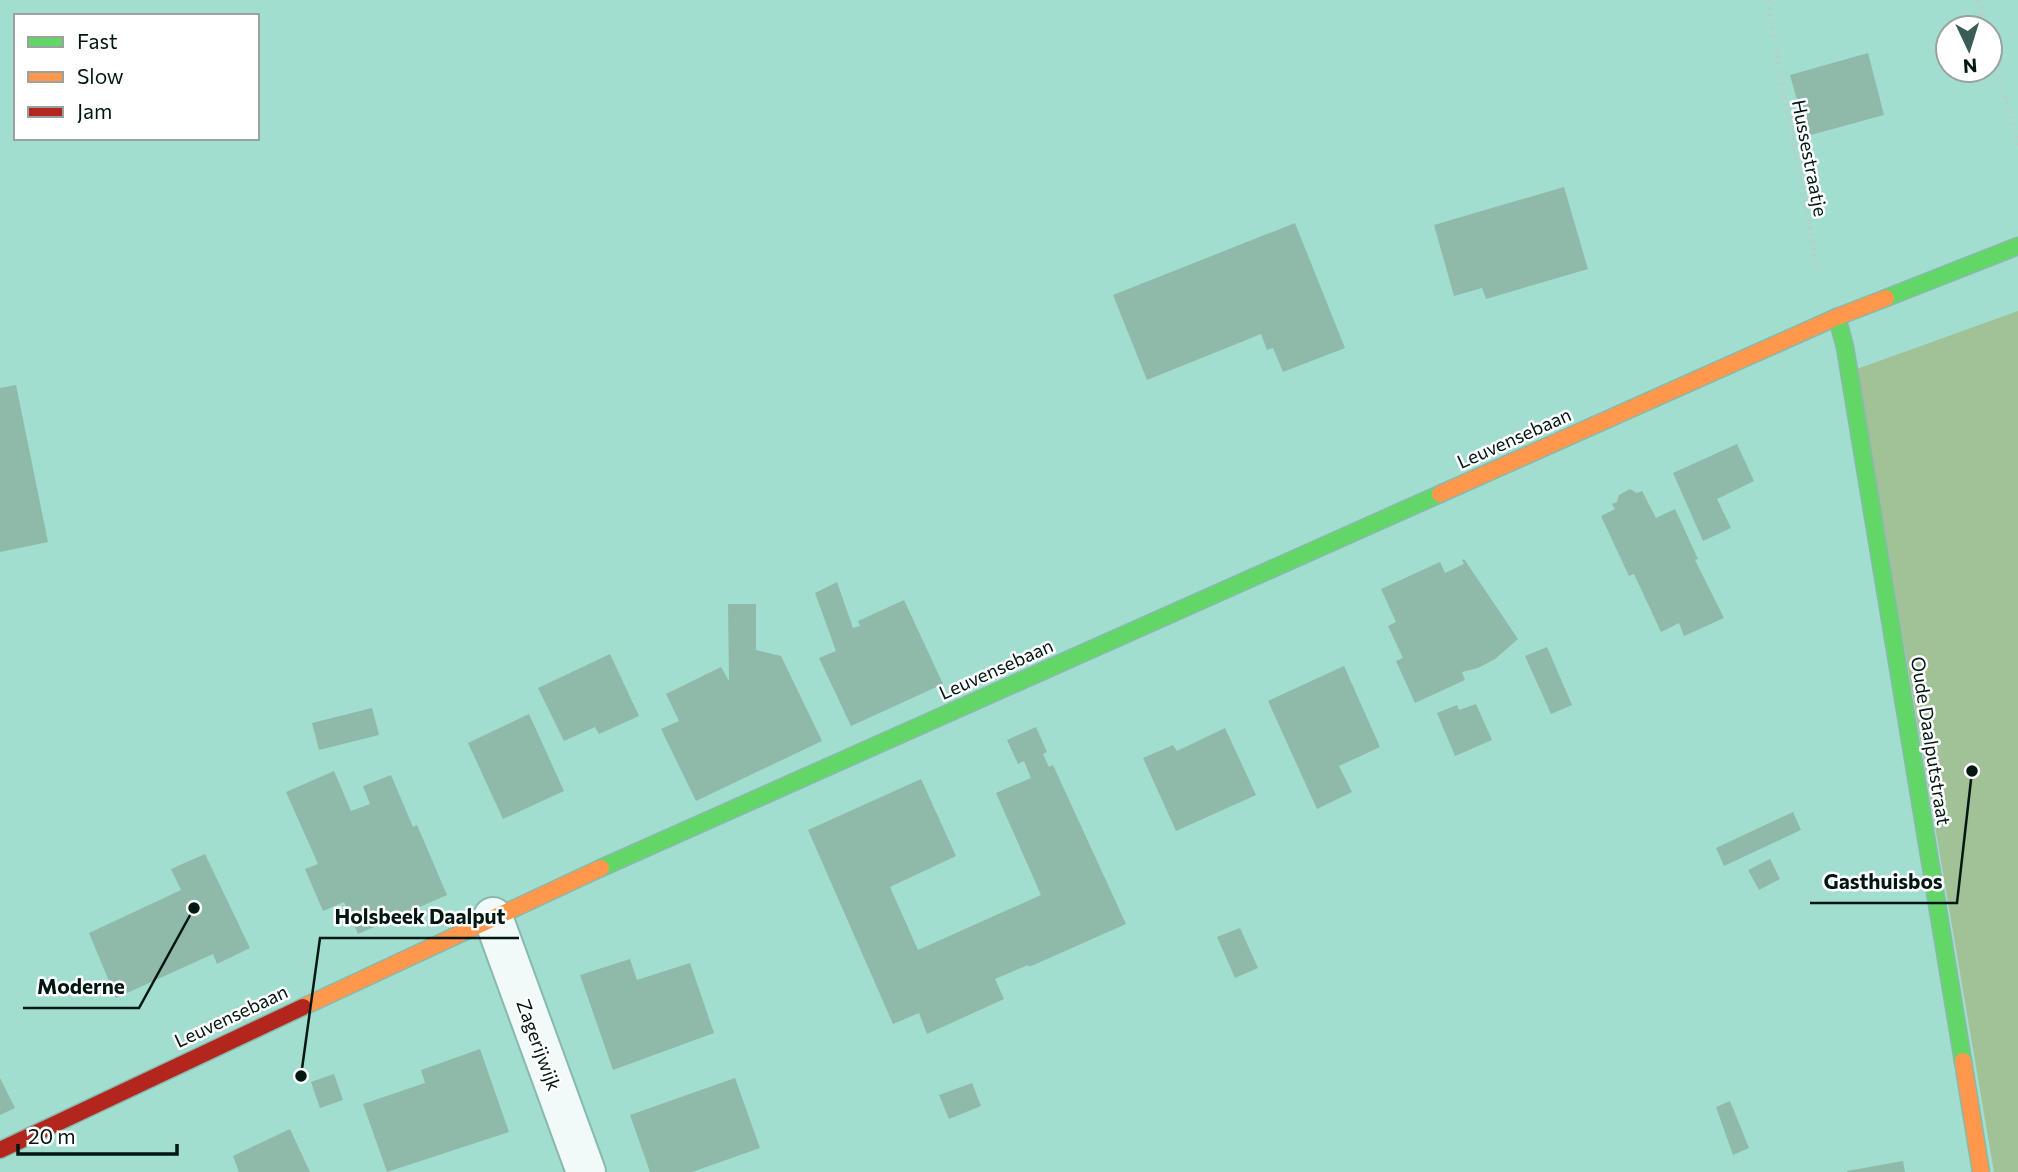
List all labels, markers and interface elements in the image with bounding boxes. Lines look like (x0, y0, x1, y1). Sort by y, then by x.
legend (14, 14, 259, 140)
north arrow (1934, 14, 2004, 84)
text: Fast (77, 28, 118, 53)
text: N (1962, 54, 1978, 78)
text: Slow (77, 63, 124, 88)
text: Jam (77, 98, 112, 123)
street label: Hussestraatje (1788, 98, 1833, 218)
street label: Leuvensebaan (1453, 402, 1574, 473)
street label: Leuvensebaan (935, 633, 1056, 704)
street label: Oude Daalputstraat (1907, 655, 1956, 827)
callout: Gasthuisbos (1810, 861, 1957, 903)
text: Gasthuisbos (1823, 868, 1943, 893)
callout: Holsbeek Daalput (320, 896, 519, 938)
text: Holsbeek Daalput (335, 903, 506, 928)
callout: Moderne (23, 966, 139, 1008)
text: Moderne (37, 973, 125, 998)
street label: Leuvensebaan (170, 979, 291, 1052)
street label: Zagerijwijk (512, 996, 567, 1094)
scale bar (18, 1112, 177, 1156)
text: 20 m (28, 1123, 76, 1148)

